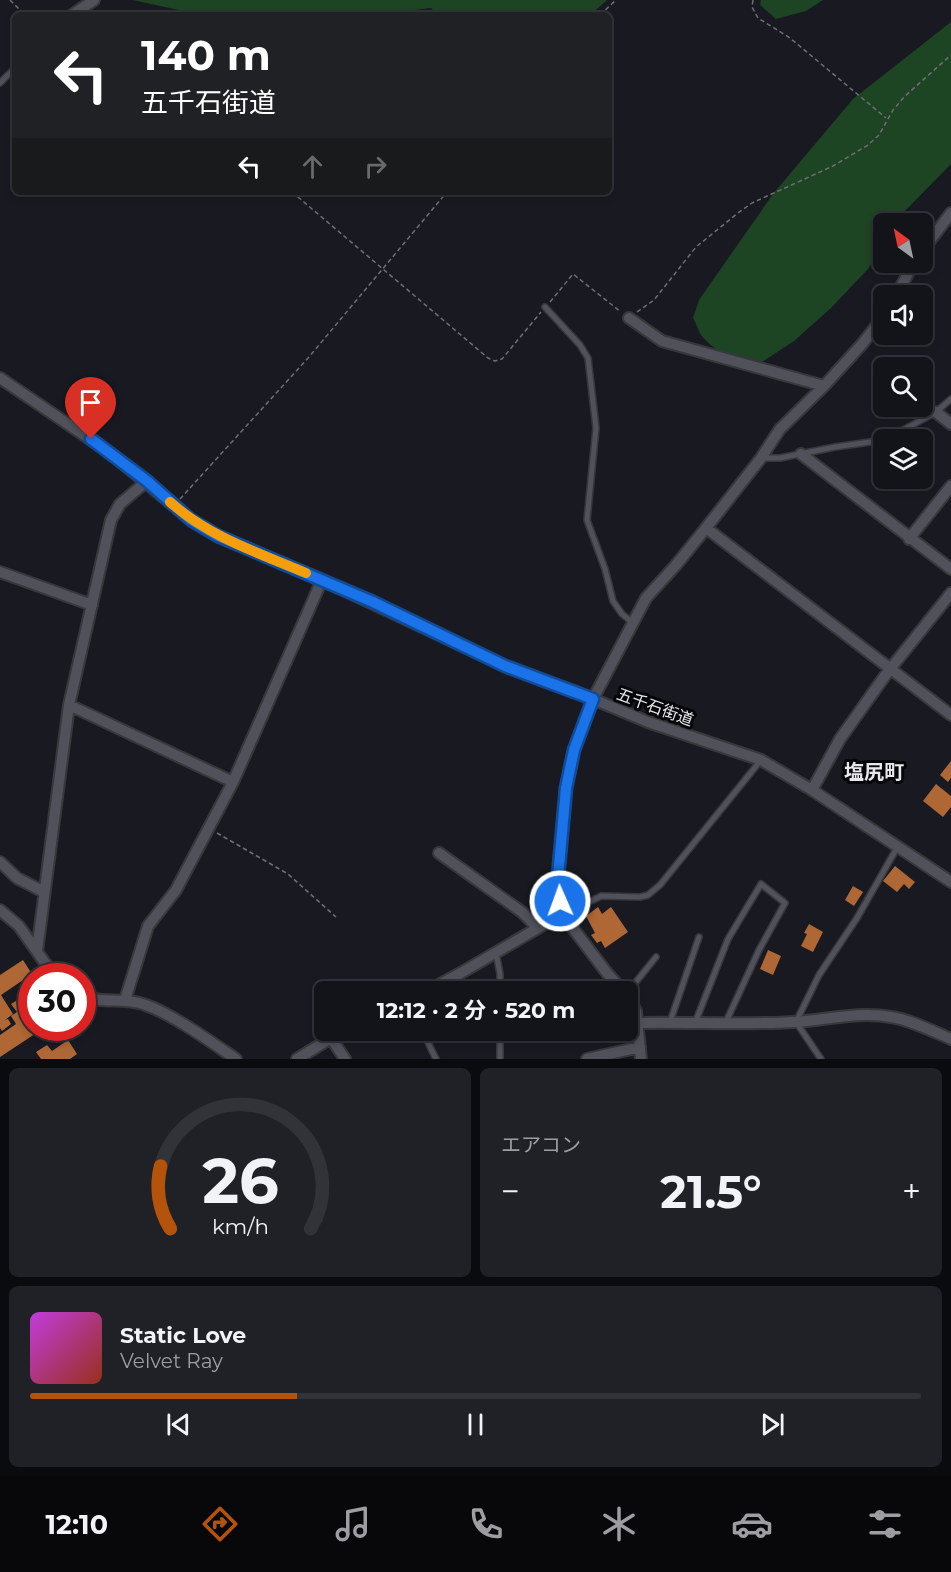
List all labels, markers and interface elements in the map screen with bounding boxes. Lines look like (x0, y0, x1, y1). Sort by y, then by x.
text: 140 m (141, 29, 271, 81)
icon: left (42, 36, 120, 114)
text: 五千石街道 (141, 86, 276, 119)
icon: left (233, 150, 266, 183)
icon: ahead (296, 150, 329, 183)
icon: right (359, 150, 392, 183)
north arrow (873, 213, 933, 273)
map controls (873, 213, 933, 489)
button: sound (873, 285, 933, 345)
button: search (873, 357, 933, 417)
pin (65, 377, 116, 439)
icon: arrive (74, 386, 107, 419)
button: layers (873, 429, 933, 489)
street label: 五千石街道 (614, 684, 696, 730)
district label: 塩尻町 (844, 760, 904, 784)
position arrow (528, 869, 592, 933)
speed limit sign: 30 (18, 963, 96, 1041)
text: 12:12 · 2 分 · 520 m (377, 997, 575, 1024)
text: エアコン (501, 1133, 581, 1157)
text: 26 (202, 1143, 278, 1219)
text: 21.5° (660, 1164, 762, 1219)
text: − (501, 1171, 520, 1211)
text: + (902, 1171, 921, 1211)
text: km/h (211, 1214, 269, 1240)
text: Static Love (120, 1322, 246, 1349)
text: Velvet Ray (120, 1349, 223, 1373)
icon: previous (162, 1408, 195, 1441)
icon: pause (459, 1408, 492, 1441)
icon: next (756, 1408, 789, 1441)
icon: directions (199, 1503, 241, 1545)
icon: music (332, 1503, 374, 1545)
icon: phone (465, 1503, 507, 1545)
icon: climate (598, 1503, 640, 1545)
icon: car (731, 1503, 773, 1545)
icon: filters (864, 1503, 906, 1545)
text: 12:10 (45, 1508, 108, 1541)

